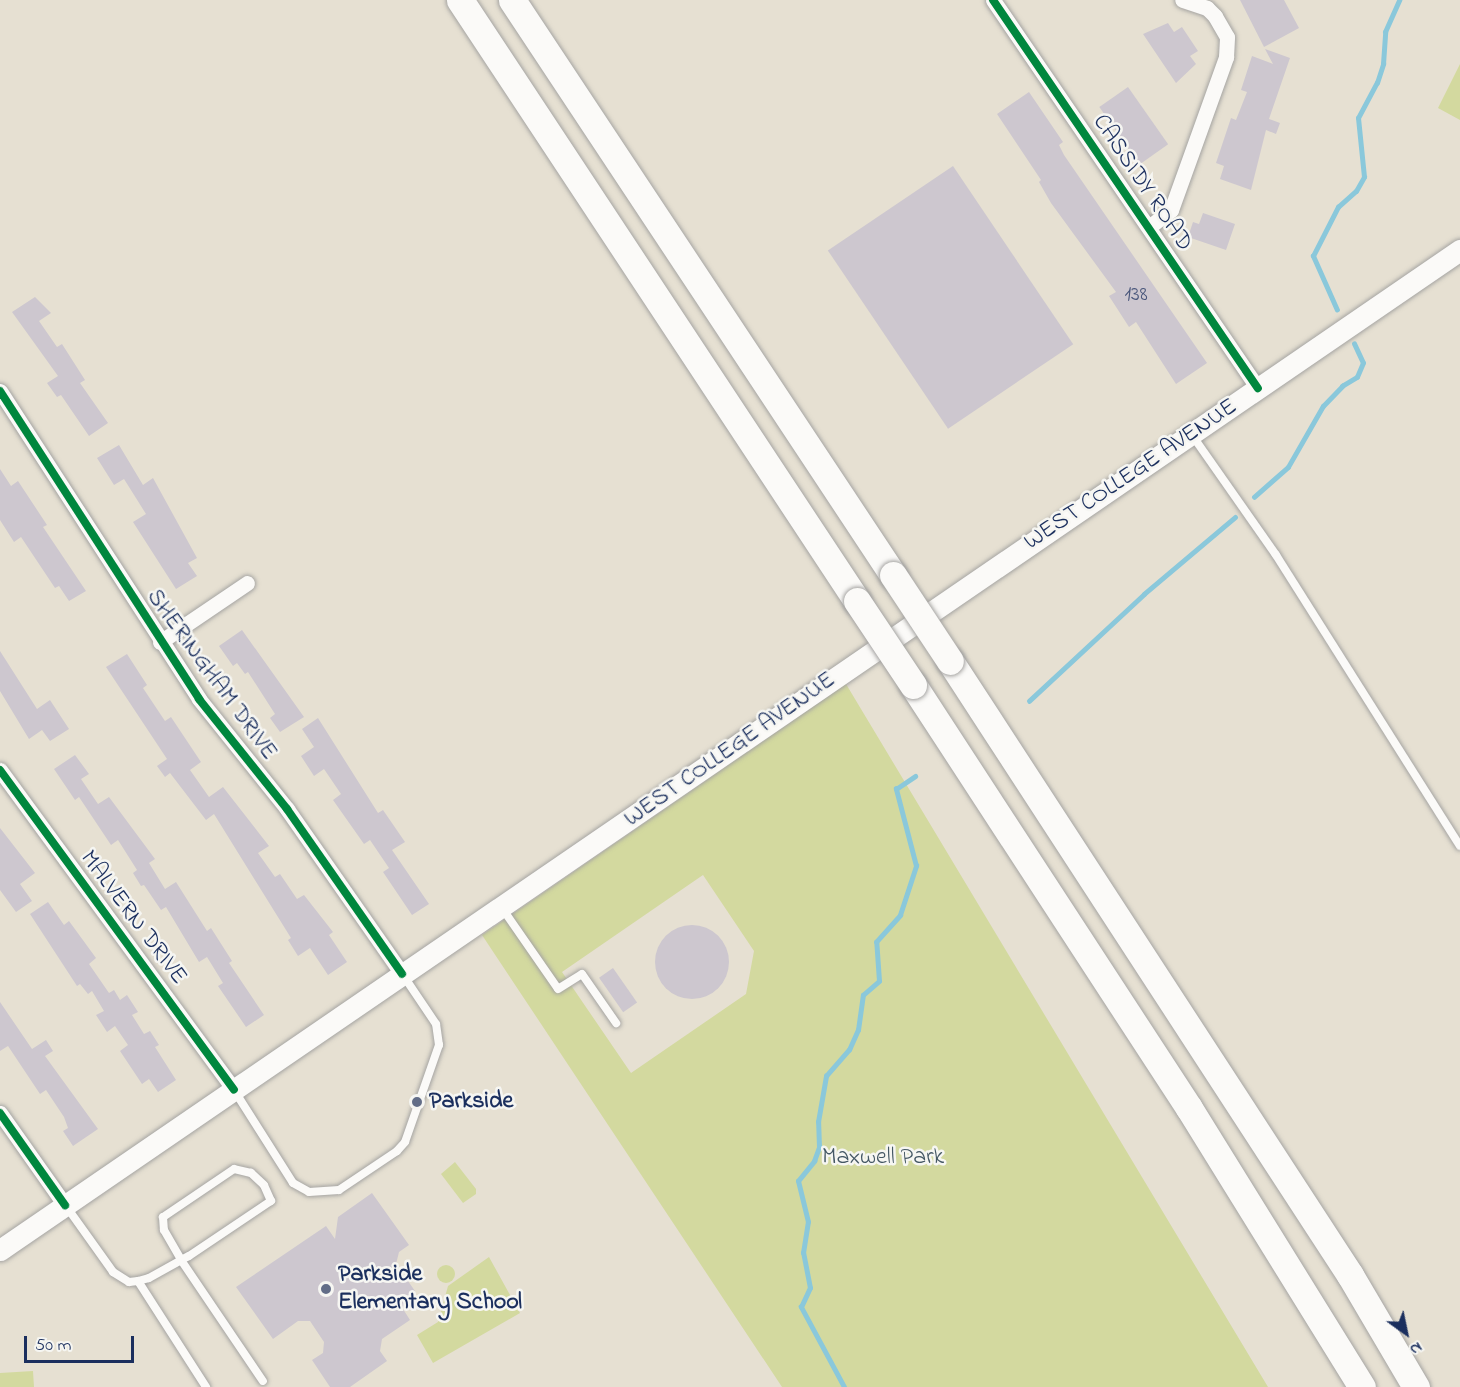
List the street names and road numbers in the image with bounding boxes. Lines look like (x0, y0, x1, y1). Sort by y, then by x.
street label: CASSIDY ROAD (1086, 109, 1198, 257)
street label: WEST COLLEGE AVENUE (1019, 393, 1243, 557)
street label: SHERINGHAM DRIVE (139, 584, 283, 766)
street label: WEST COLLEGE AVENUE (619, 666, 841, 834)
street label: MALVERN DRIVE (73, 845, 193, 991)

